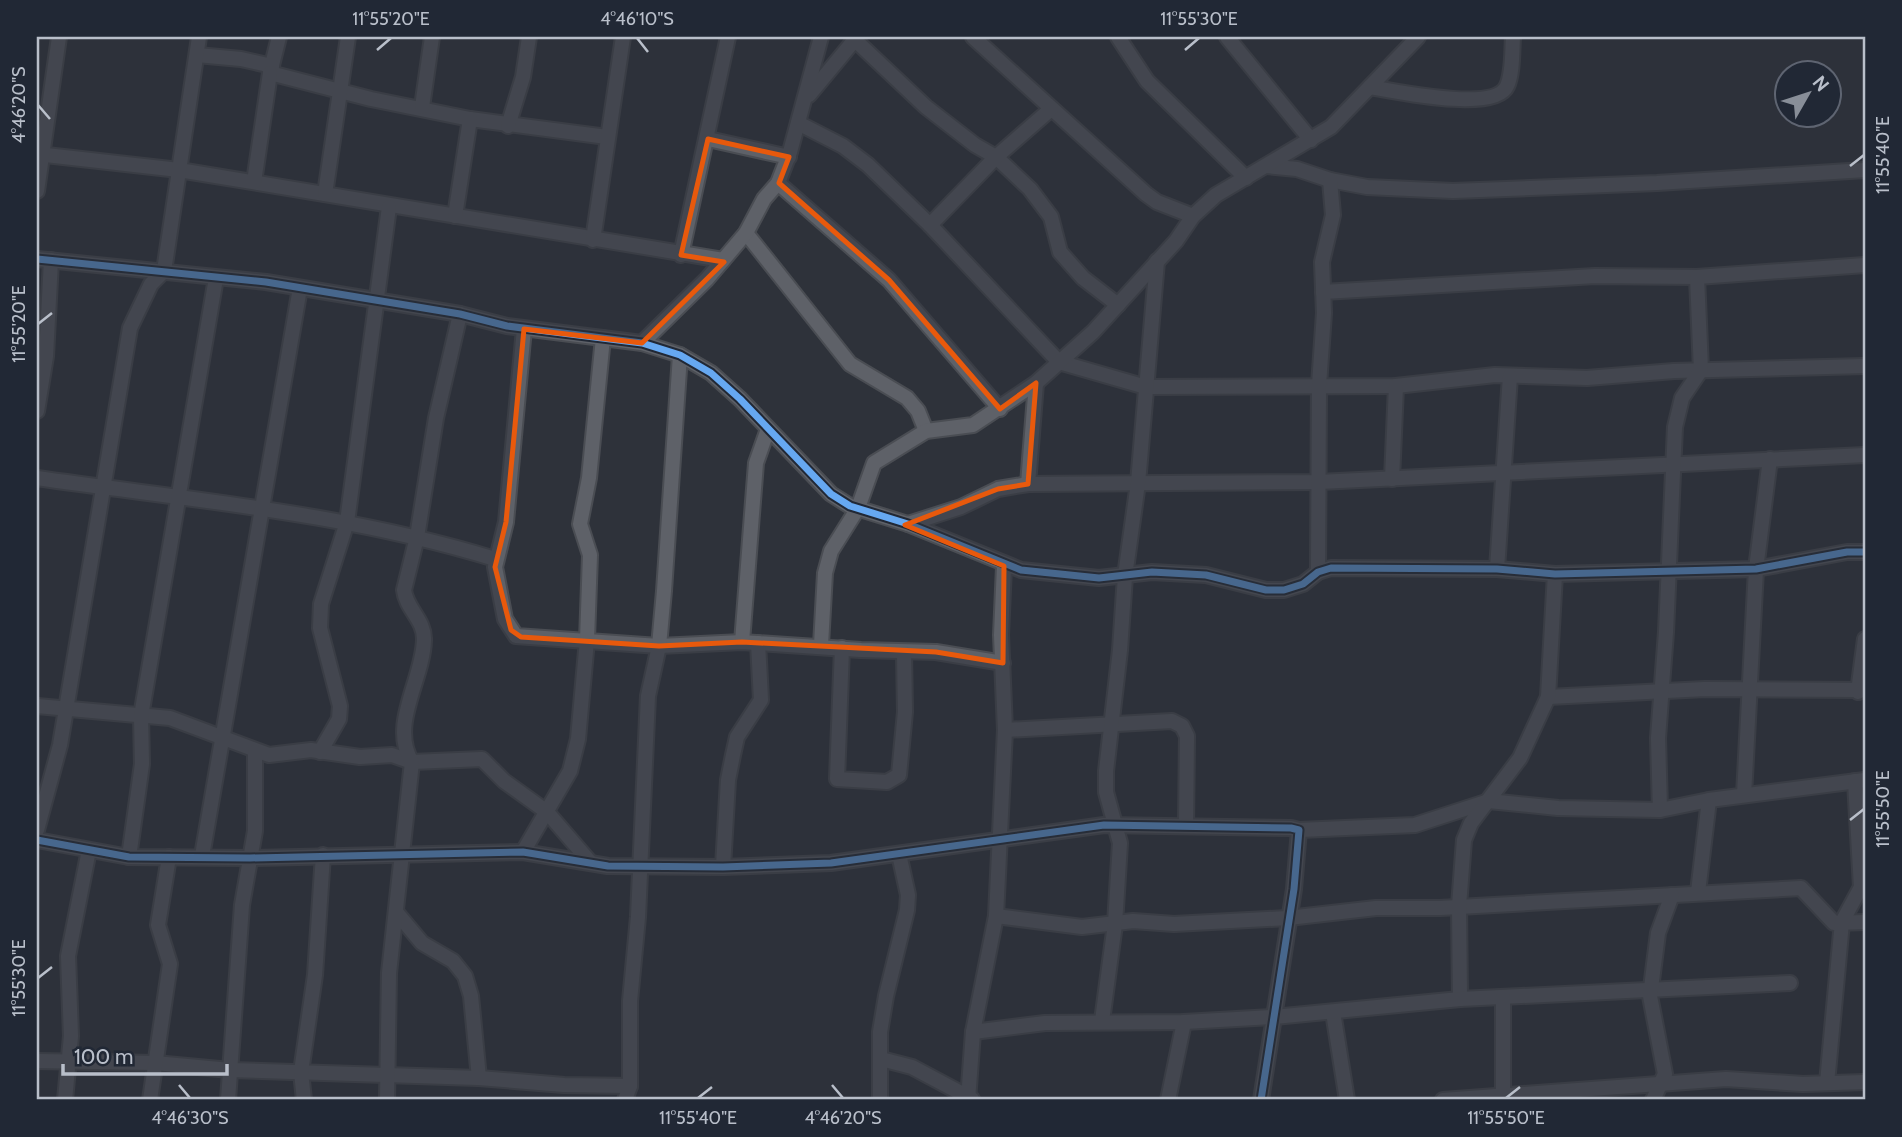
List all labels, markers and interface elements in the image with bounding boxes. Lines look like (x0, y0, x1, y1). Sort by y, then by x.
text: 11°55'20"E (352, 8, 430, 30)
text: 4°46'10"S (600, 8, 674, 30)
text: 11°55'30"E (1160, 8, 1238, 30)
north arrow (1772, 60, 1842, 130)
text: 4°46'20"S (8, 67, 30, 144)
text: N (1808, 71, 1834, 96)
text: 11°55'40"E (1872, 116, 1894, 194)
text: 11°55'20"E (8, 285, 30, 363)
text: 11°55'50"E (1872, 770, 1894, 848)
text: 11°55'30"E (8, 939, 30, 1017)
scale bar (63, 1032, 228, 1076)
text: 100 m (74, 1044, 133, 1069)
text: 4°46'30"S (151, 1107, 229, 1129)
text: 11°55'40"E (659, 1107, 737, 1129)
text: 4°46'20"S (805, 1107, 882, 1129)
text: 11°55'50"E (1467, 1107, 1545, 1129)

